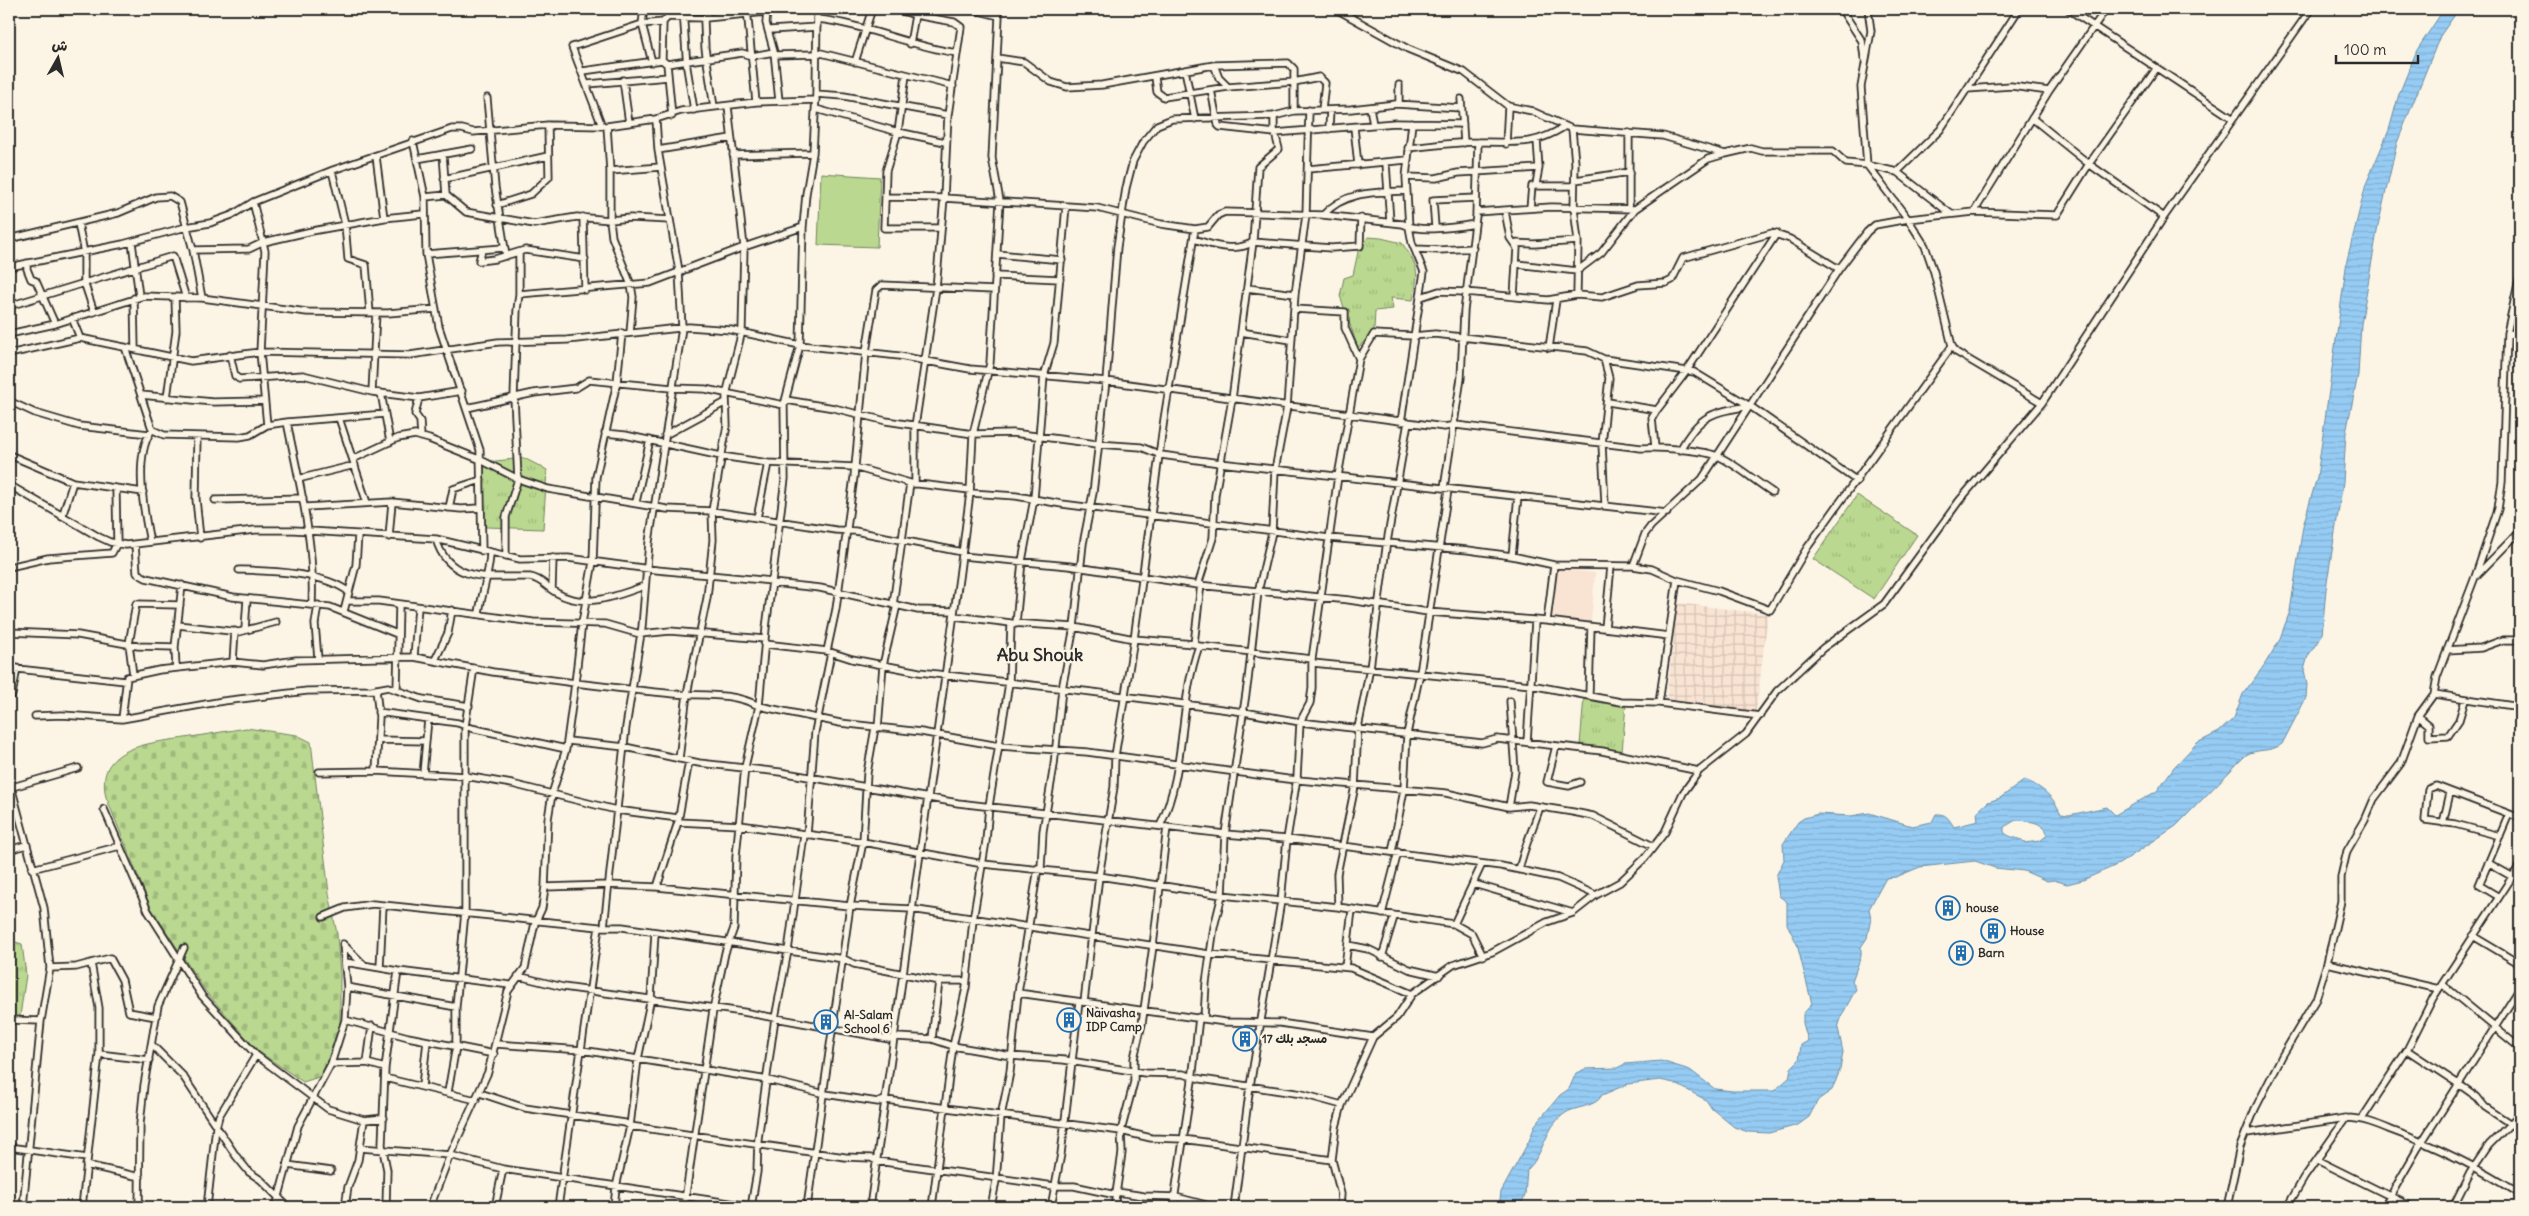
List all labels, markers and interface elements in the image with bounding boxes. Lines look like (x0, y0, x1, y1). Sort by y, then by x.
north arrow (32, 32, 82, 82)
scale bar (2336, 32, 2419, 64)
text: ش (51, 35, 69, 55)
text: 100 m (2344, 40, 2386, 59)
district label: Abu Shouk (997, 643, 1083, 666)
building icon: house (1935, 895, 1961, 921)
place label: house (1966, 900, 1999, 915)
building icon: House (1980, 918, 2006, 944)
place label: House (2010, 923, 2045, 938)
building icon: Barn (1948, 940, 1974, 966)
place label: Barn (1978, 945, 2005, 960)
place label: Naivasha IDP Camp (1086, 1005, 1142, 1035)
place label: Al-Salam School 6 (844, 1007, 893, 1036)
building icon: Naivasha IDP Camp (1056, 1007, 1082, 1033)
building icon: Al-Salam School 6 (813, 1009, 839, 1035)
building icon: مسجد بلك 17 (1232, 1026, 1258, 1052)
place label: مسجد بلك 17 (1262, 1031, 1327, 1046)

